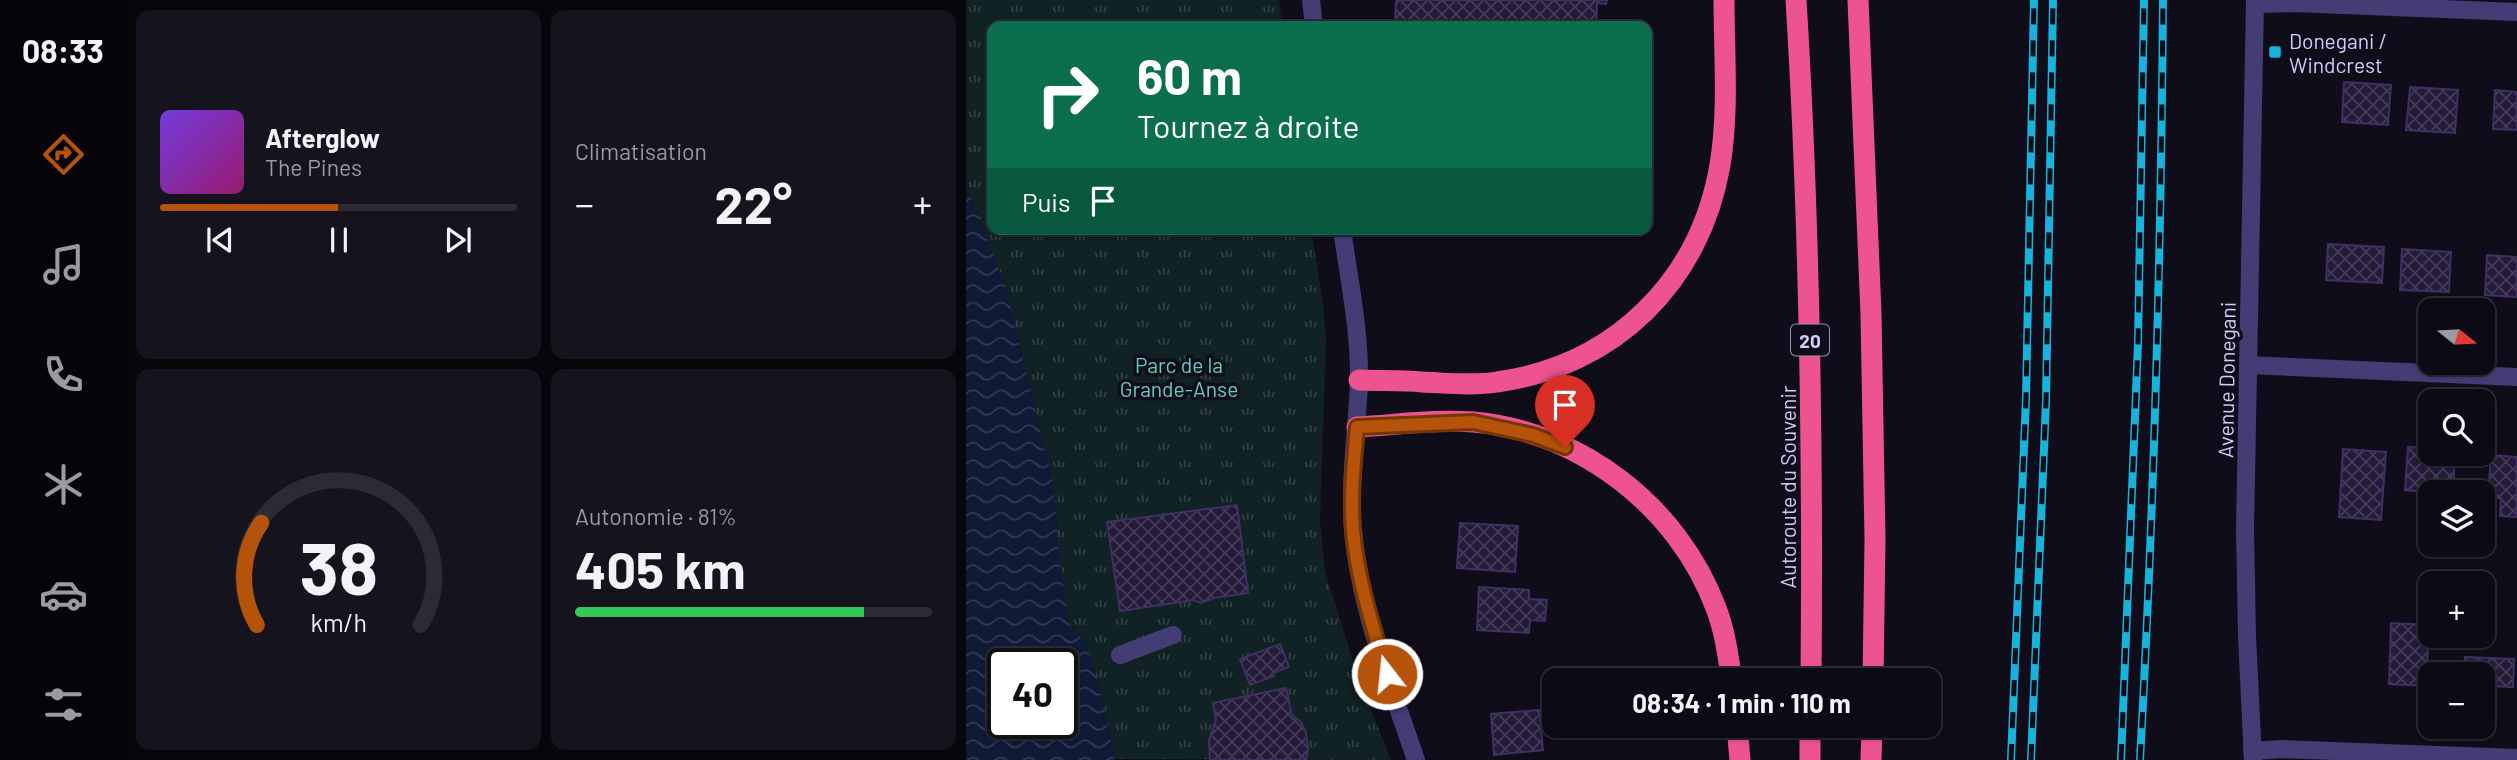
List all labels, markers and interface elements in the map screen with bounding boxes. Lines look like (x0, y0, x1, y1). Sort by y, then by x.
place label: Donegani / Windcrest (2289, 28, 2387, 77)
text: 08:33 (22, 31, 104, 69)
marker: Donegani / Windcrest (2267, 44, 2283, 60)
text: 60 m (1137, 46, 1242, 105)
icon: right (1022, 49, 1113, 140)
text: Tournez à droite (1137, 106, 1359, 144)
text: Afterglow (265, 122, 380, 153)
icon: directions (39, 130, 88, 179)
text: Climatisation (575, 137, 707, 165)
text: The Pines (265, 153, 362, 181)
text: 22° (715, 172, 792, 234)
text: − (575, 180, 594, 226)
text: + (913, 180, 932, 226)
icon: arrive (1084, 182, 1122, 220)
text: Puis (1022, 186, 1070, 217)
icon: previous (201, 221, 239, 259)
icon: pause (320, 221, 358, 259)
icon: next (439, 221, 477, 259)
icon: music (39, 240, 88, 289)
north arrow (2418, 298, 2496, 374)
map controls (2418, 298, 2495, 739)
street label: Avenue Donegani (2212, 302, 2240, 458)
road number: 20 (1791, 324, 1829, 356)
icon: phone (39, 350, 88, 399)
park label: Parc de la Grande-Anse (1120, 352, 1238, 401)
pin (1535, 375, 1595, 447)
street label: Autoroute du Souvenir (1775, 385, 1800, 588)
icon: arrive (1546, 386, 1584, 424)
button: search (2418, 389, 2495, 466)
icon: climate (39, 460, 88, 509)
button: layers (2418, 480, 2495, 557)
text: Autonomie · 81% (575, 502, 737, 530)
text: 38 (299, 523, 378, 611)
text: 405 km (575, 537, 746, 599)
icon: car (39, 570, 88, 619)
button: + (2418, 571, 2495, 648)
text: km/h (310, 607, 367, 637)
position arrow (1350, 637, 1424, 711)
speed limit sign: 40 (987, 648, 1078, 739)
button: − (2418, 662, 2495, 739)
icon: filters (39, 680, 88, 729)
text: 08:34 · 1 min · 110 m (1632, 687, 1851, 718)

